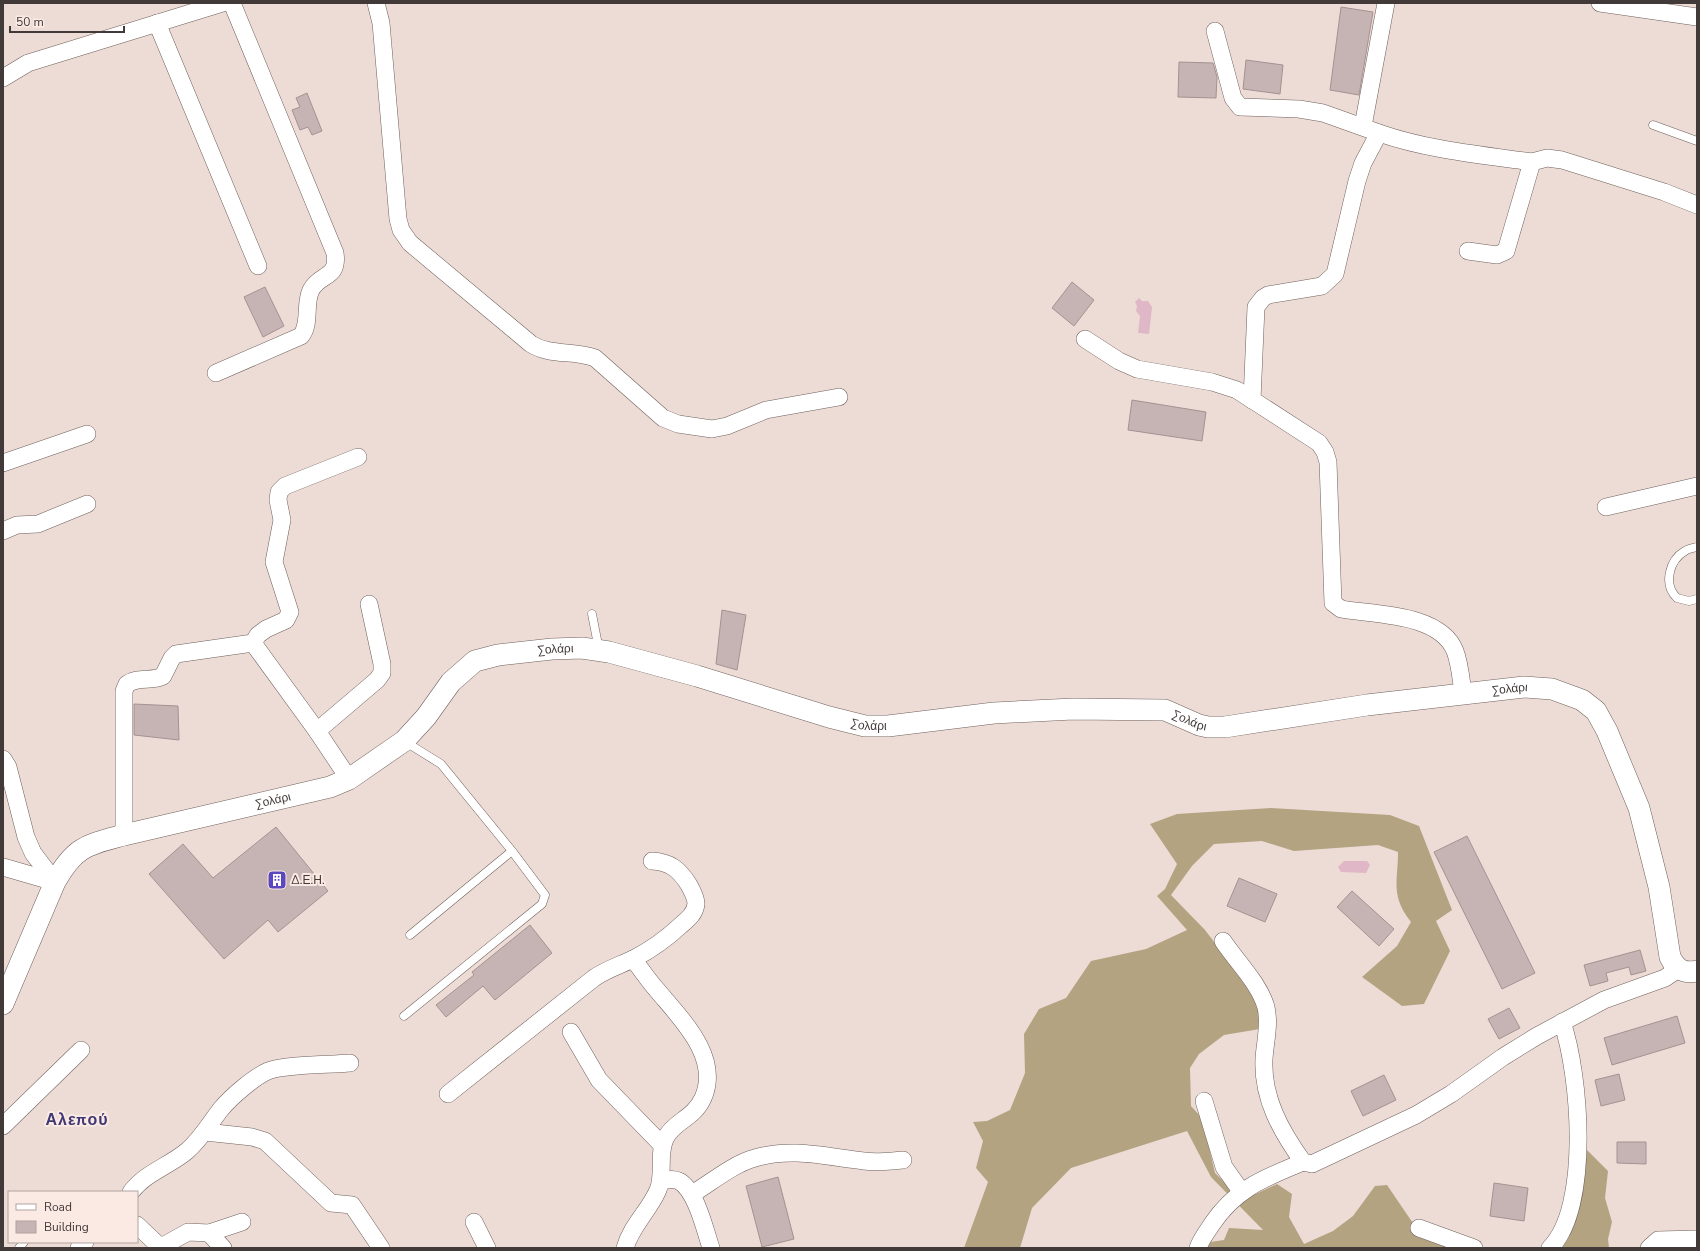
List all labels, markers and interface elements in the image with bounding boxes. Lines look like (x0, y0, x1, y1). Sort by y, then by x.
scale bar (10, 8, 124, 34)
text: 50 m (16, 14, 44, 30)
street label: Σολάρι (537, 640, 574, 659)
street label: Σολάρι (1491, 679, 1529, 699)
street label: Σολάρι (1170, 706, 1208, 735)
street label: Σολάρι (849, 715, 887, 734)
street label: Σολάρι (254, 788, 293, 812)
building icon: Δ.Ε.Η. (266, 869, 288, 891)
place label: Δ.Ε.Η. (291, 872, 325, 888)
district label: Αλεπού (45, 1109, 109, 1131)
legend (8, 1191, 138, 1243)
text: Road (44, 1199, 72, 1215)
text: Building (44, 1219, 89, 1235)

